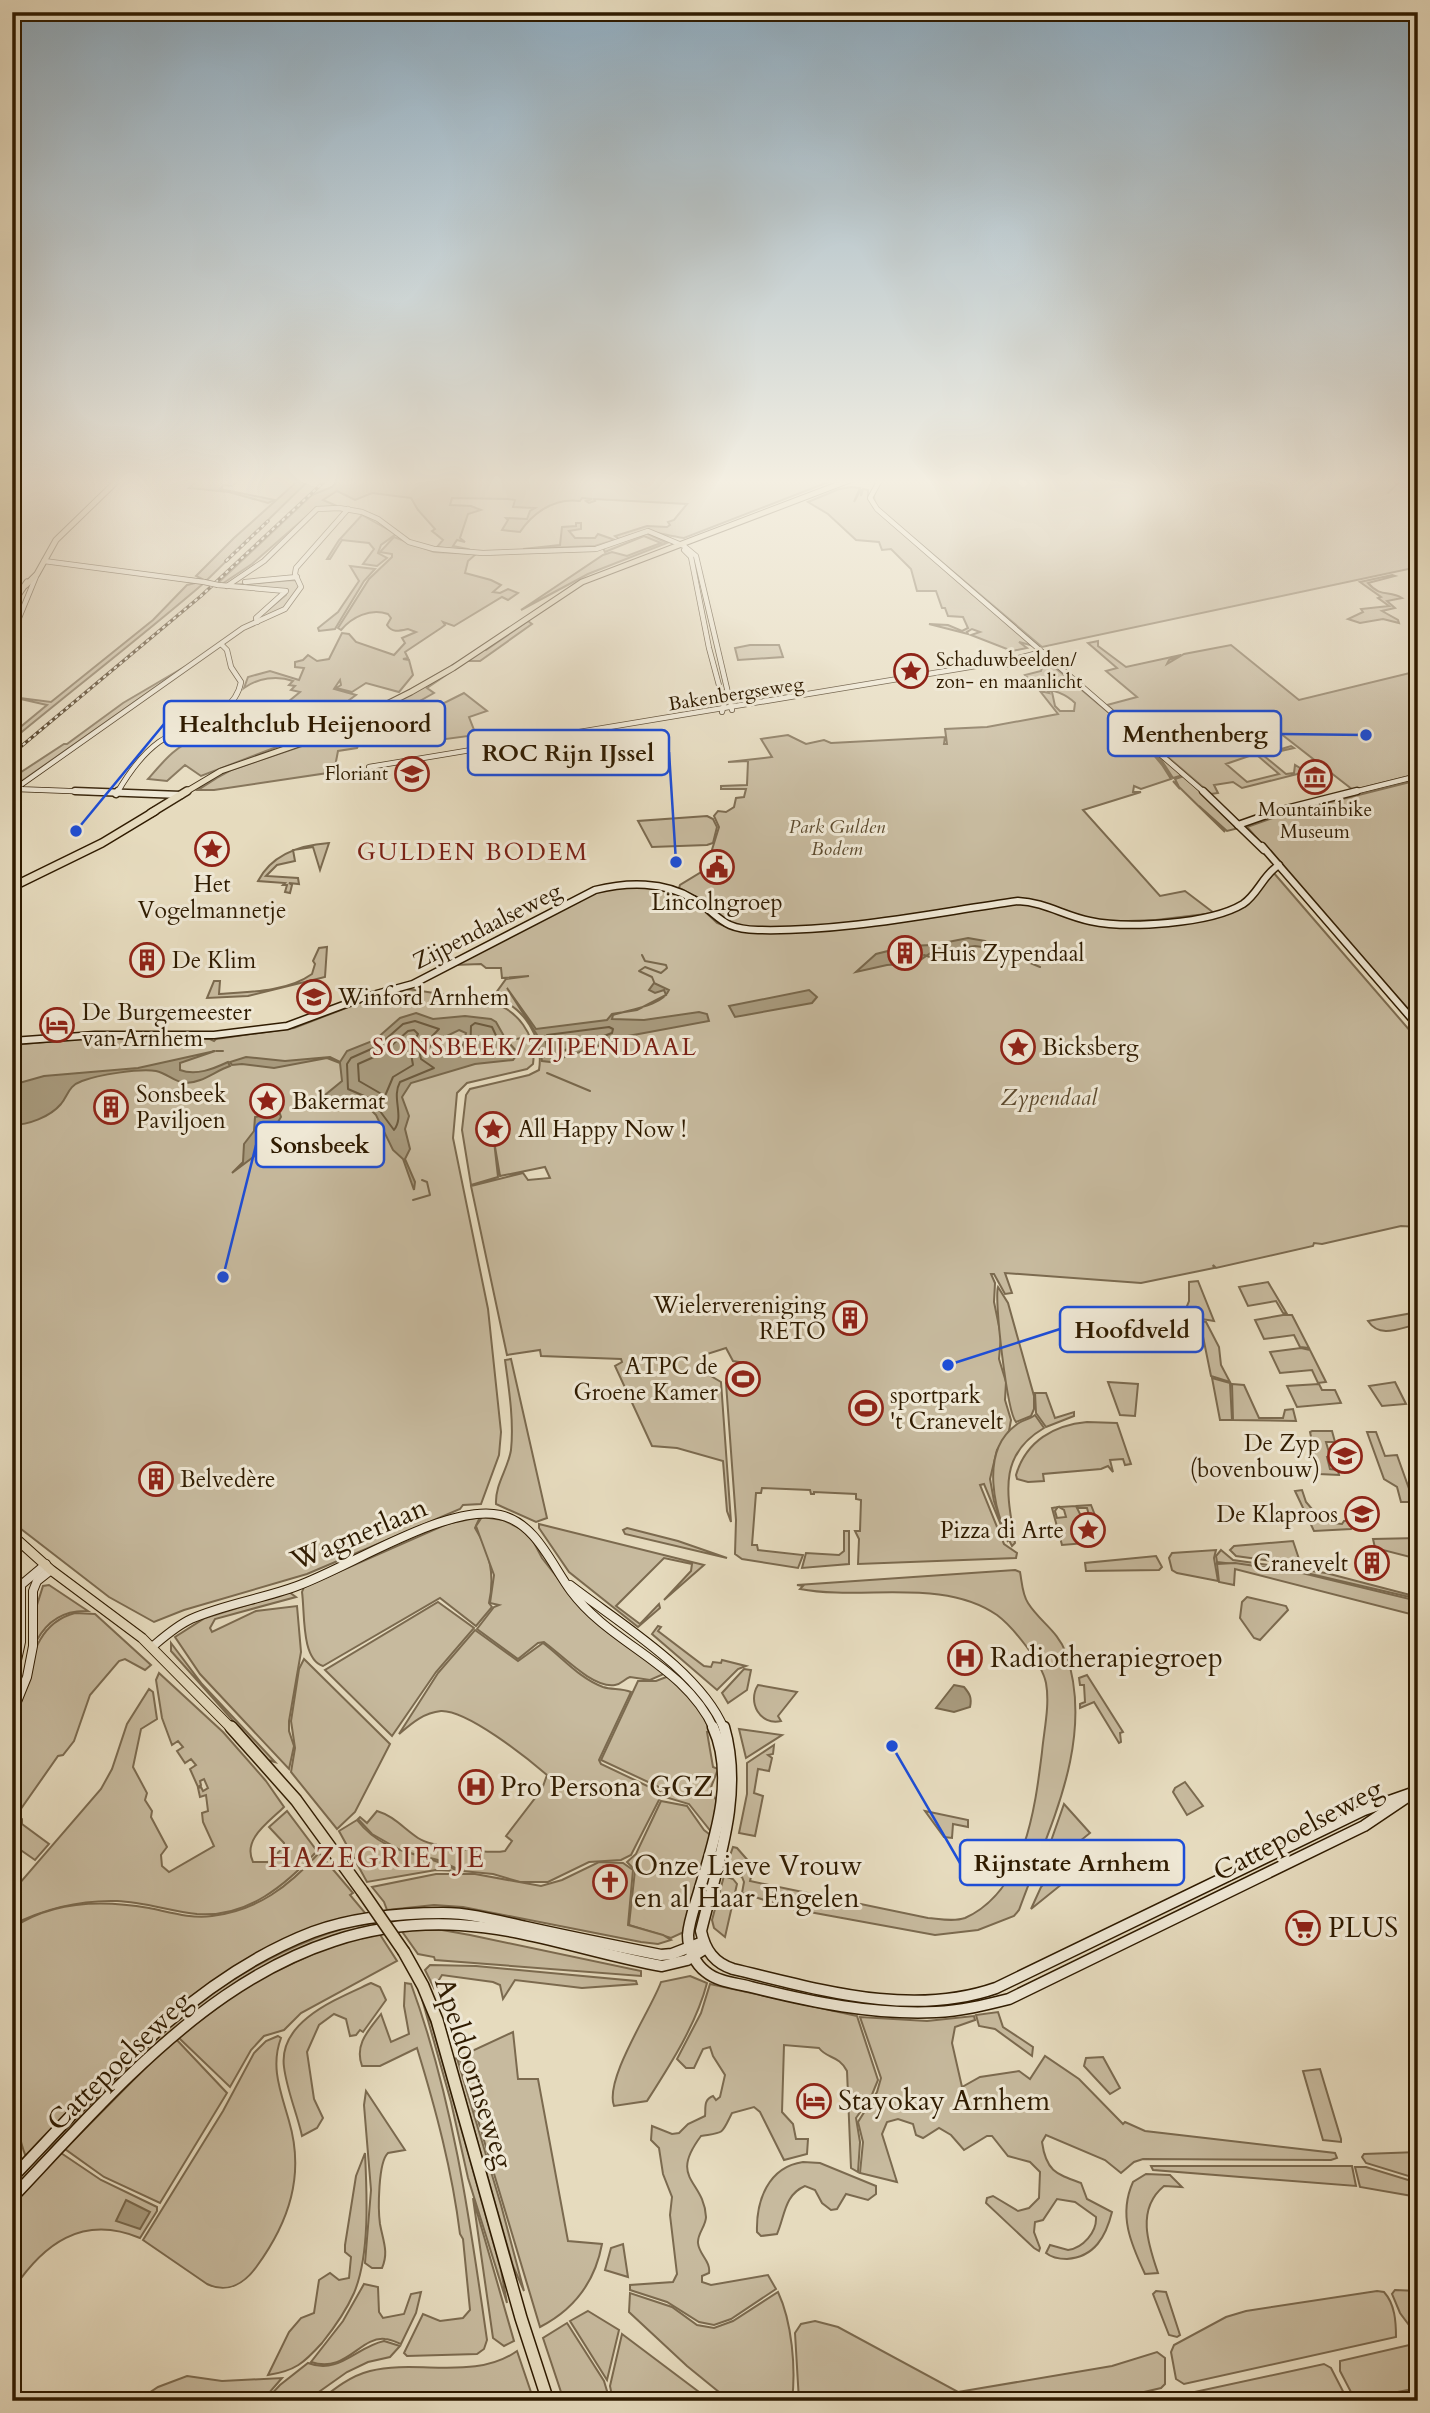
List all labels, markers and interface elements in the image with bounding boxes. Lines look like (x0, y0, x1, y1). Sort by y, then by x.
place label: Schaduwbeelden/ zon- en maanlicht (936, 647, 1082, 695)
place icon: Schaduwbeelden/ zon- en maanlicht (892, 652, 930, 690)
street label: Bakenbergseweg (666, 670, 806, 718)
callout: Healthclub Heijenoord (164, 701, 445, 746)
text: Healthclub Heijenoord (179, 708, 432, 741)
callout: Menthenberg (1108, 711, 1281, 756)
text: Menthenberg (1122, 718, 1268, 751)
callout: ROC Rijn IJssel (468, 730, 669, 775)
text: ROC Rijn IJssel (482, 737, 654, 770)
school or university icon: Floriant (393, 755, 431, 793)
museum icon: Mountainbike Museum (1296, 758, 1334, 796)
place label: Floriant (325, 761, 388, 787)
place label: Mountainbike Museum (1258, 797, 1372, 845)
park label: Park Gulden Bodem (789, 814, 886, 862)
place icon: Het Vogelmannetje (193, 830, 231, 868)
district label: GULDEN BODEM (357, 836, 589, 869)
public building icon: Lincolngroep (698, 848, 736, 886)
place label: Het Vogelmannetje (138, 869, 286, 926)
street label: Zijpendaalseweg (407, 875, 567, 977)
place label: Lincolngroep (651, 887, 783, 918)
building icon: Huis Zypendaal (886, 934, 924, 972)
place label: Huis Zypendaal (930, 938, 1085, 969)
building icon: De Klim (128, 941, 166, 979)
place label: De Klim (172, 945, 257, 976)
school or university icon: Winford Arnhem (295, 978, 333, 1016)
place label: Winford Arnhem (337, 982, 510, 1013)
place label: De Burgemeester van Arnhem (82, 997, 252, 1054)
hotel icon: De Burgemeester van Arnhem (38, 1006, 76, 1044)
place icon: Bicksberg (999, 1028, 1037, 1066)
district label: SONSBEEK/ZIJPENDAAL (372, 1031, 698, 1064)
place label: Bicksberg (1042, 1032, 1139, 1063)
place label: Sonsbeek Paviljoen (136, 1079, 227, 1136)
place icon: Bakermat (248, 1082, 286, 1120)
park label: Zypendaal (1001, 1082, 1098, 1113)
place label: Bakermat (292, 1086, 385, 1117)
building icon: Sonsbeek Paviljoen (92, 1088, 130, 1126)
place icon: All Happy Now ! (474, 1110, 512, 1148)
place label: All Happy Now ! (518, 1114, 686, 1145)
callout: Sonsbeek (256, 1122, 384, 1167)
text: Sonsbeek (270, 1129, 370, 1162)
place label: Wielervereniging RETO (652, 1290, 826, 1347)
building icon: Wielervereniging RETO (831, 1299, 869, 1337)
callout: Hoofdveld (1060, 1307, 1203, 1352)
text: Hoofdveld (1074, 1314, 1190, 1347)
place label: ATPC de Groene Kamer (573, 1351, 719, 1408)
sports icon: ATPC de Groene Kamer (724, 1360, 762, 1398)
place label: sportpark 't Cranevelt (890, 1380, 1003, 1437)
sports icon: sportpark 't Cranevelt (847, 1389, 885, 1427)
place label: De Zyp (bovenbouw) (1190, 1428, 1320, 1485)
school or university icon: De Zyp (bovenbouw) (1326, 1437, 1364, 1475)
building icon: Belvedère (137, 1460, 175, 1498)
place label: Belvedère (180, 1464, 276, 1495)
street label: Wagnerlaan (284, 1488, 433, 1580)
school or university icon: De Klaproos (1343, 1495, 1381, 1533)
place label: De Klaproos (1217, 1499, 1338, 1530)
place icon: Pizza di Arte (1069, 1511, 1107, 1549)
place label: Pizza di Arte (940, 1515, 1064, 1546)
building icon: Cranevelt (1353, 1544, 1391, 1582)
place label: Cranevelt (1253, 1548, 1348, 1579)
hospital icon: Radiotherapiegroep (946, 1639, 984, 1677)
place label: Radiotherapiegroep (990, 1639, 1223, 1677)
hospital icon: Pro Persona GGZ (457, 1768, 495, 1806)
place label: Pro Persona GGZ (500, 1768, 713, 1806)
street label: Cattepoelseweg (1207, 1769, 1390, 1891)
district label: HAZEGRIETJE (268, 1839, 486, 1877)
callout: Rijnstate Arnhem (960, 1840, 1184, 1885)
place label: Onze Lieve Vrouw en al Haar Engelen (634, 1847, 863, 1917)
text: Rijnstate Arnhem (974, 1847, 1171, 1880)
church icon: Onze Lieve Vrouw en al Haar Engelen (591, 1863, 629, 1901)
supermarket icon: PLUS (1284, 1909, 1322, 1947)
place label: PLUS (1328, 1909, 1398, 1947)
street label: Apeldoornseweg (425, 1973, 523, 2174)
street label: Cattepoelseweg (39, 1982, 200, 2140)
hotel icon: Stayokay Arnhem (795, 2082, 833, 2120)
place label: Stayokay Arnhem (838, 2082, 1050, 2120)

